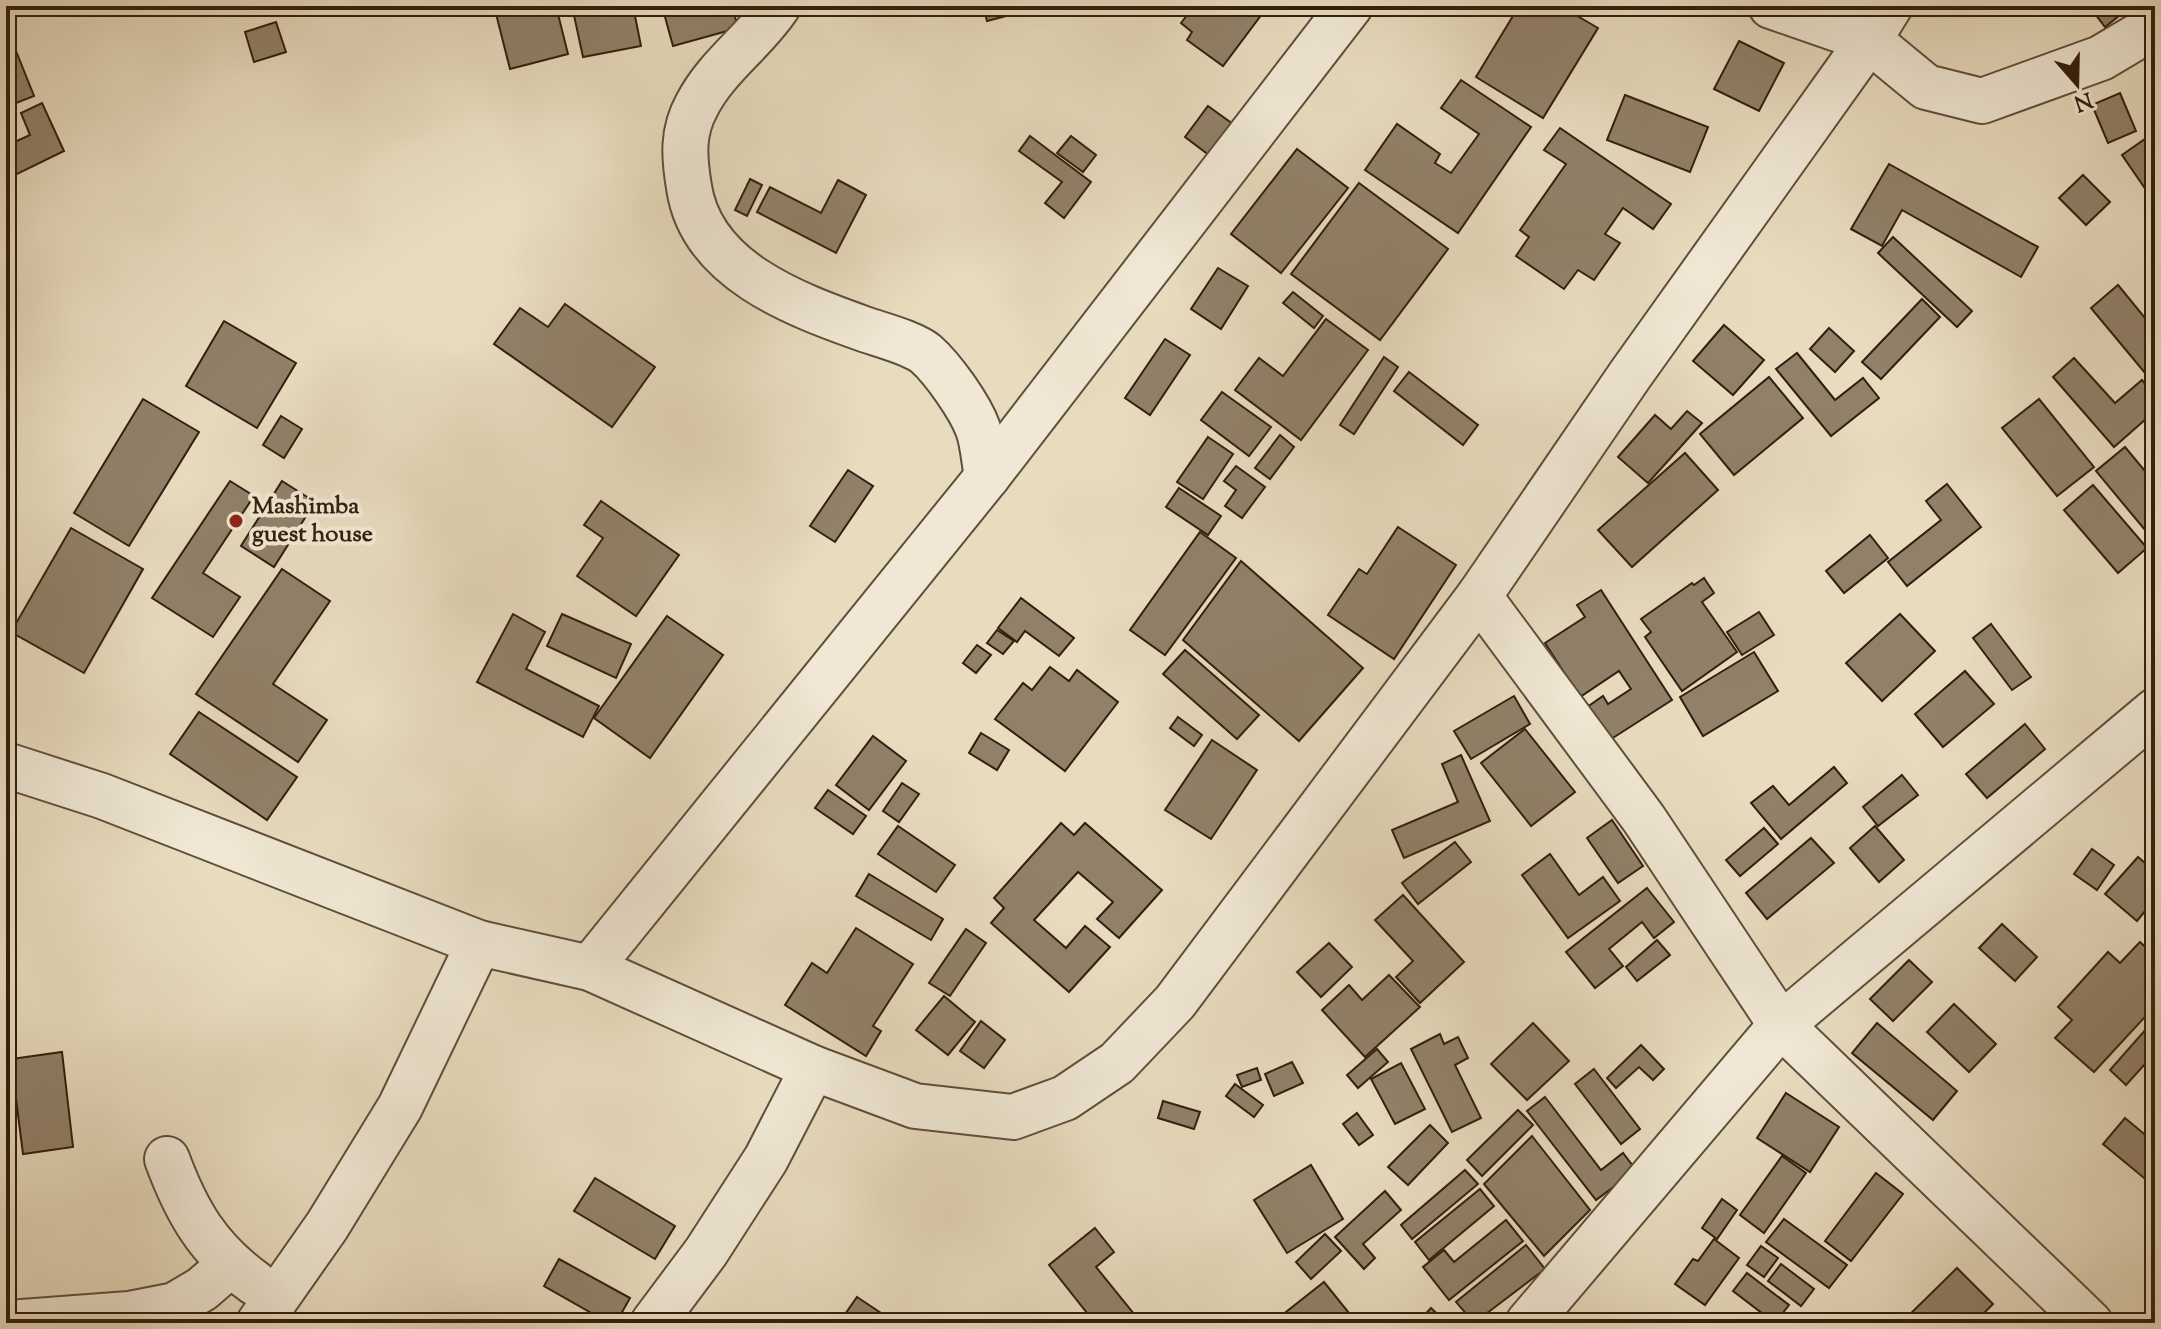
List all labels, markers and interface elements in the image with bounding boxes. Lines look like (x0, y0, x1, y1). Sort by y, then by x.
north arrow (2037, 44, 2117, 124)
text: N (2069, 82, 2097, 118)
place label: Mashimba guest house (252, 490, 373, 552)
marker: Mashimba guest house (227, 512, 245, 530)

